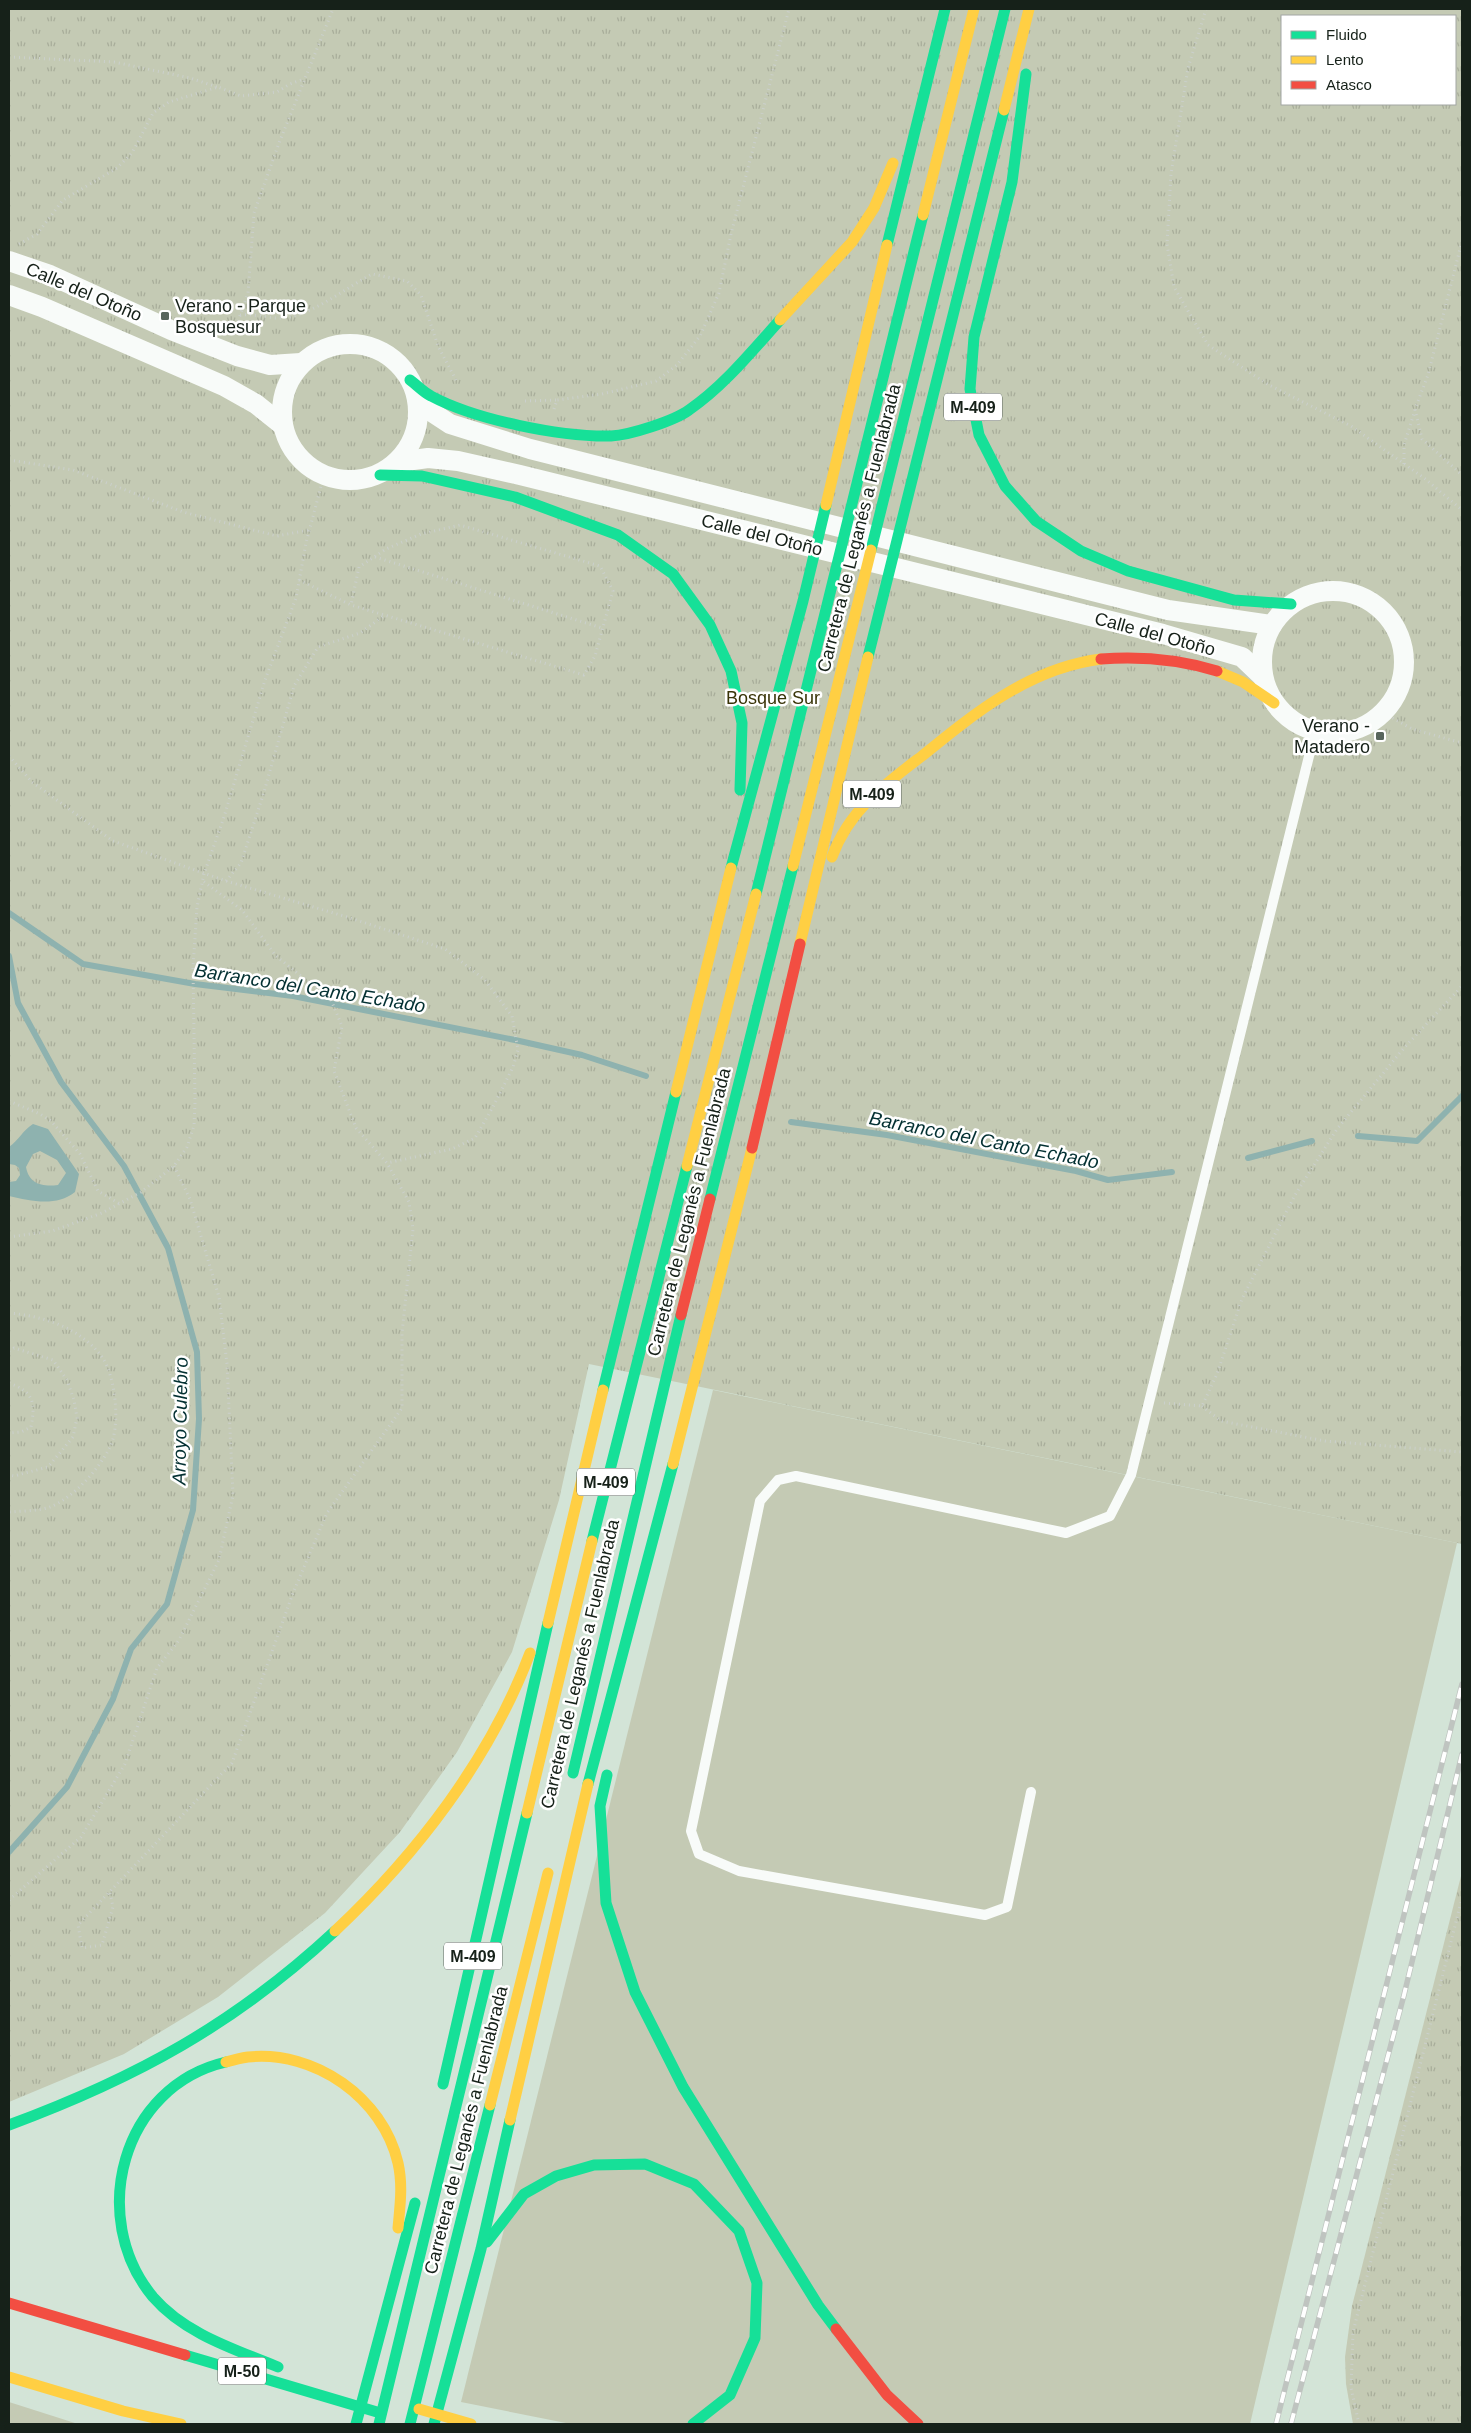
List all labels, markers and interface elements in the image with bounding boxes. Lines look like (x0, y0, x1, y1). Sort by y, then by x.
legend (1281, 15, 1456, 105)
text: Fluido (1326, 26, 1367, 43)
text: Lento (1326, 51, 1364, 68)
text: Atasco (1326, 76, 1372, 93)
street label: Calle del Otoño (23, 259, 145, 325)
place label: Verano - Parque Bosquesur (175, 296, 306, 337)
marker: Verano - Parque Bosquesur (159, 310, 171, 322)
street label: Carretera de Leganés a Fuenlabrada (813, 381, 905, 674)
road number: M-409 (944, 394, 1002, 421)
street label: Calle del Otoño (699, 510, 825, 560)
street label: Calle del Otoño (1092, 608, 1218, 660)
park label: Bosque Sur (726, 688, 820, 708)
place label: Verano - Matadero (1294, 716, 1370, 757)
marker: Verano - Matadero (1374, 730, 1386, 742)
road number: M-409 (843, 781, 901, 808)
water label: Barranco del Canto Echado (193, 959, 427, 1017)
street label: Carretera de Leganés a Fuenlabrada (643, 1065, 735, 1358)
water label: Barranco del Canto Echado (867, 1107, 1101, 1173)
water label: Arroyo Culebro (168, 1357, 192, 1486)
road number: M-409 (577, 1468, 635, 1495)
street label: Carretera de Leganés a Fuenlabrada (537, 1516, 623, 1811)
road number: M-409 (444, 1942, 502, 1970)
street label: Carretera de Leganés a Fuenlabrada (420, 1983, 512, 2276)
road number: M-50 (218, 2358, 266, 2384)

